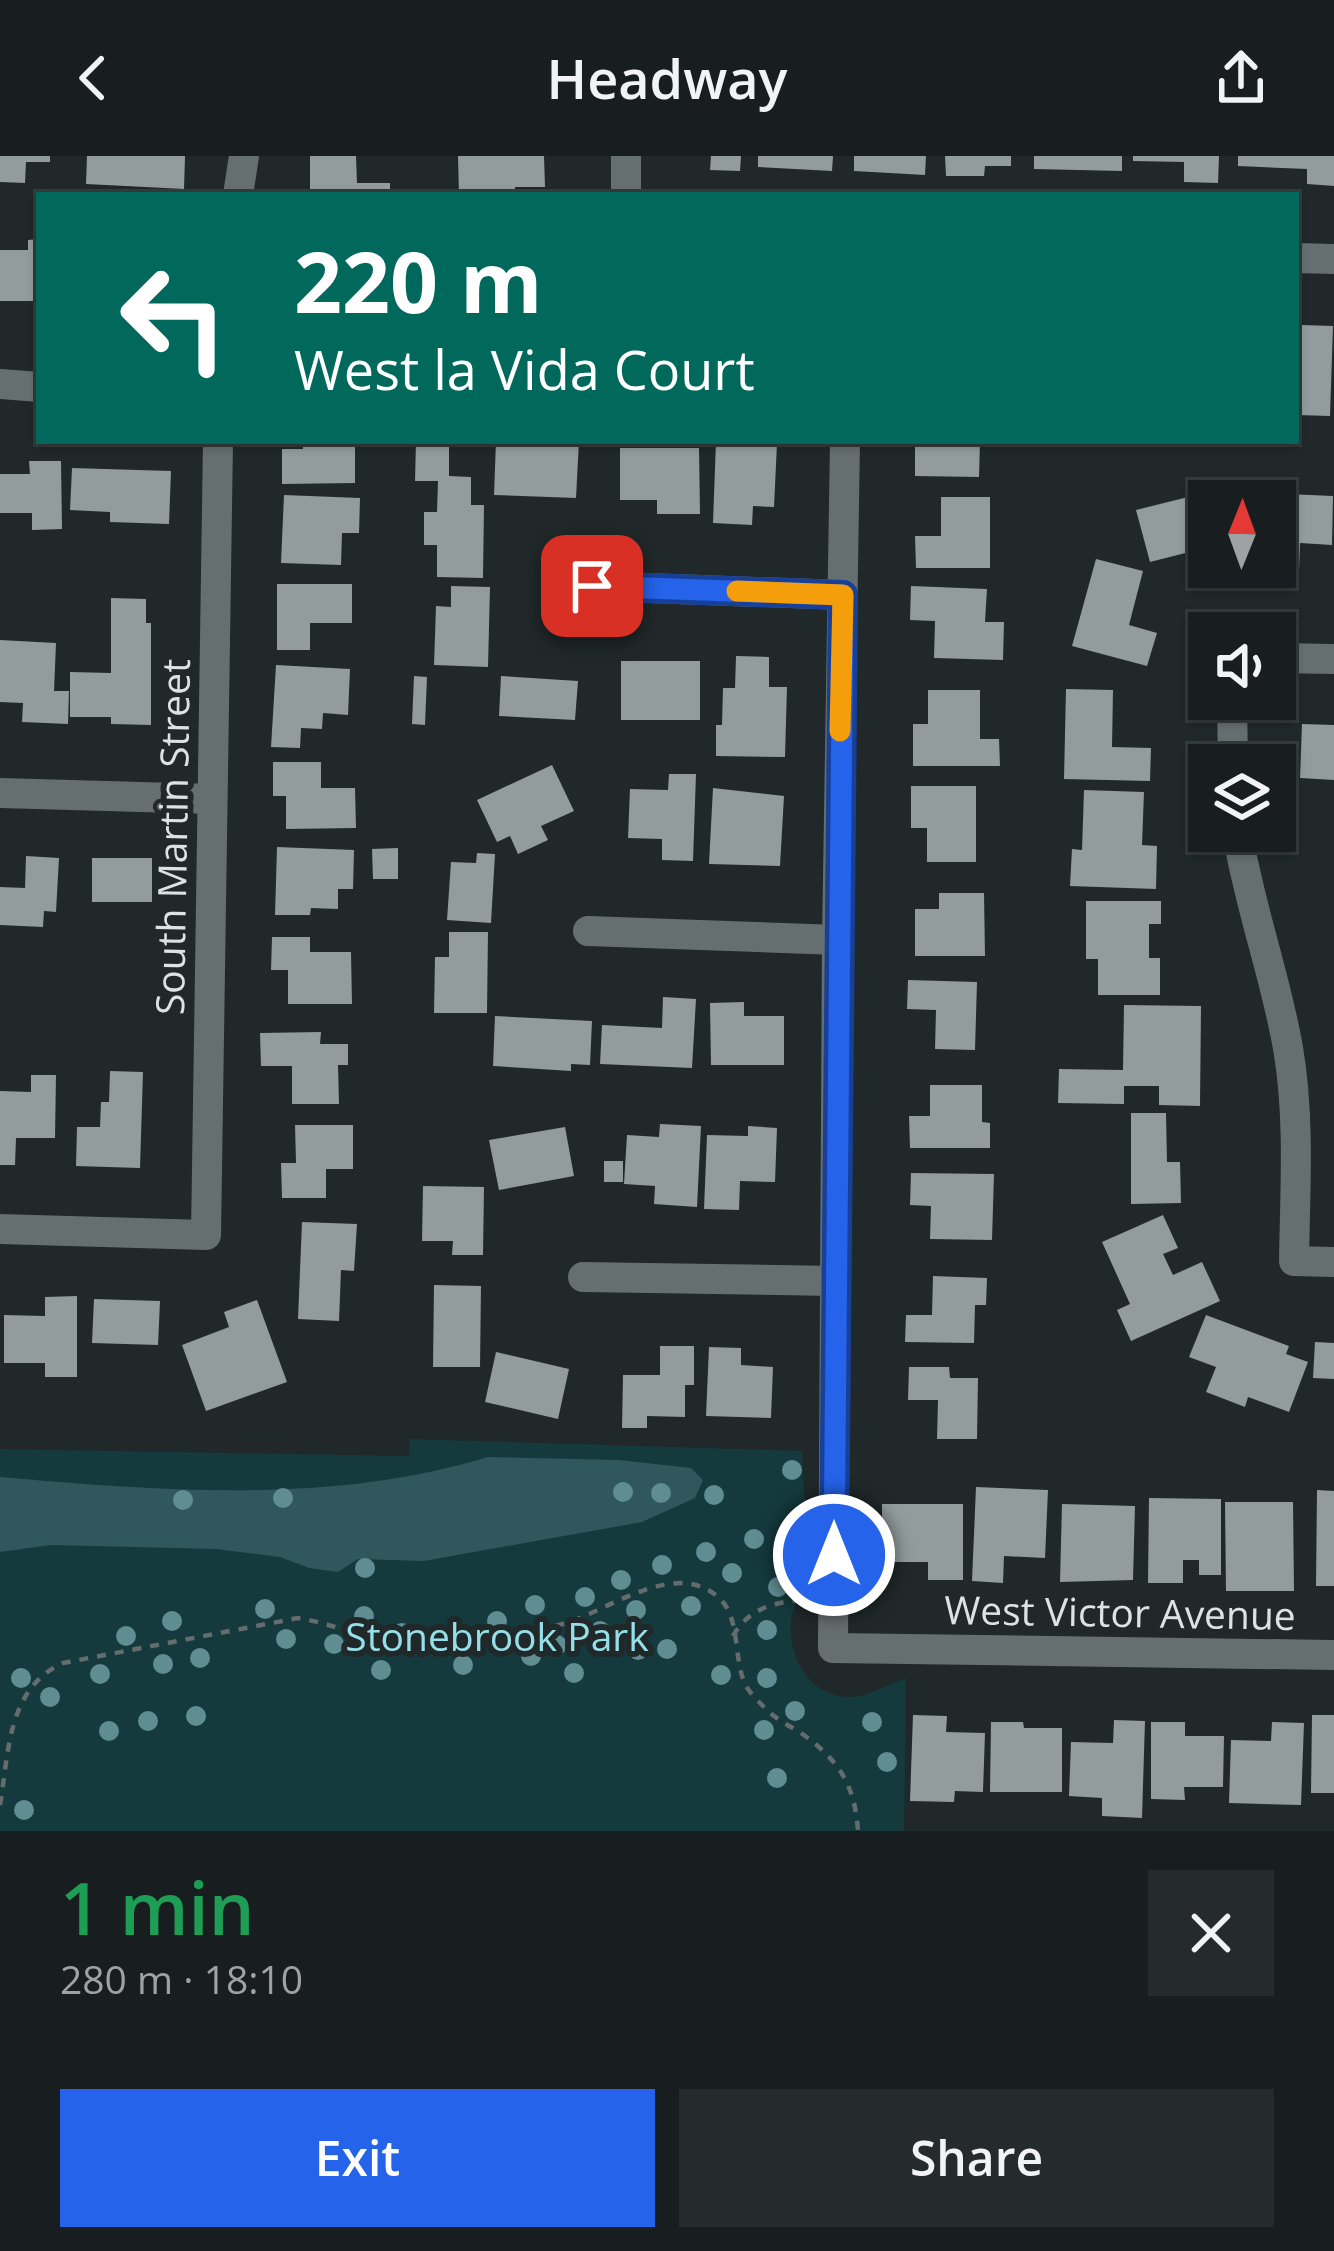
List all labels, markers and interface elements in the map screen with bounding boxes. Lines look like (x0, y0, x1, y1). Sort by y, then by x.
text: Headway (547, 41, 787, 115)
icon: back (60, 45, 126, 111)
icon: share (1208, 45, 1274, 111)
text: 220 m (294, 223, 542, 338)
icon: left (96, 240, 252, 396)
text: West la Vida Court (294, 332, 755, 406)
north arrow (1188, 480, 1296, 588)
map controls (1188, 480, 1296, 852)
pin (541, 535, 643, 637)
icon: arrive (559, 553, 625, 619)
button: sound (1188, 612, 1296, 720)
street label: South Martin Street (142, 658, 201, 1015)
button: layers (1188, 744, 1296, 852)
position arrow (771, 1492, 897, 1618)
street label: West Victor Avenue (944, 1582, 1296, 1641)
park label: Stonebrook Park (345, 1609, 649, 1662)
text: 1 min (60, 1858, 254, 1956)
button: close (1148, 1870, 1274, 1996)
text: 280 m · 18:10 (60, 1952, 303, 2005)
button: Exit (60, 2089, 655, 2227)
button: Share (679, 2089, 1274, 2227)

